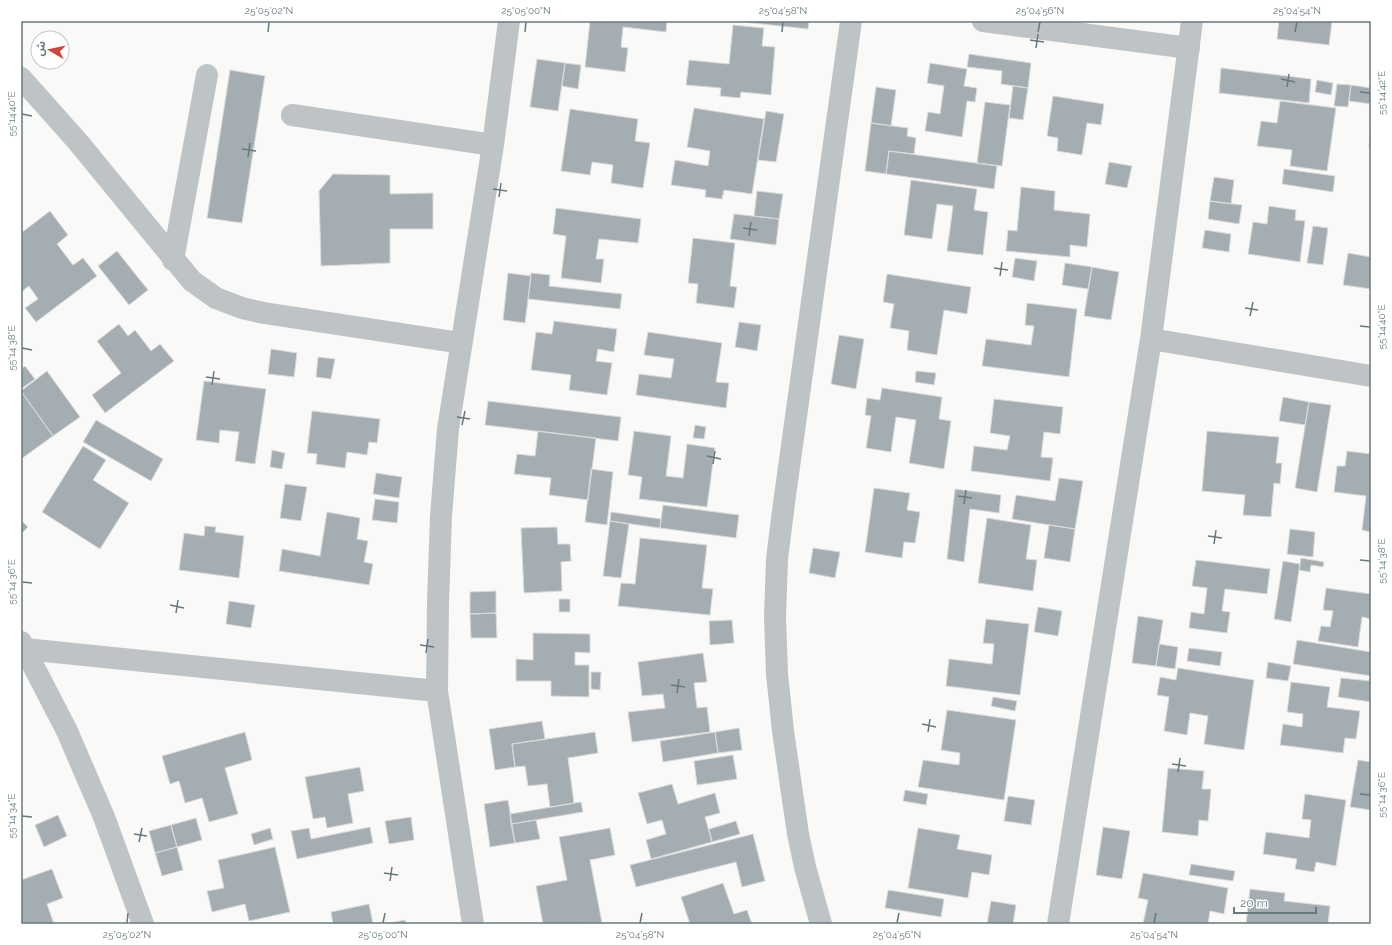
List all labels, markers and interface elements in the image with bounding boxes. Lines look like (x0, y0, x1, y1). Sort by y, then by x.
text: 25°05'02"N (245, 5, 293, 16)
text: 25°05'00"N (501, 5, 551, 16)
text: 25°04'58"N (759, 5, 807, 16)
text: 25°04'56"N (1016, 5, 1064, 16)
text: 25°04'54"N (1273, 5, 1321, 16)
north arrow (30, 30, 70, 70)
text: ش (33, 40, 48, 57)
text: 55°14'42"E (1376, 71, 1387, 115)
text: 55°14'40"E (6, 92, 17, 137)
text: 55°14'40"E (1376, 305, 1387, 350)
text: 55°14'38"E (6, 325, 17, 371)
text: 55°14'38"E (1376, 538, 1387, 584)
text: 55°14'36"E (6, 559, 17, 605)
text: 55°14'36"E (1376, 772, 1387, 818)
text: 55°14'34"E (6, 794, 17, 838)
scale bar (1234, 889, 1316, 915)
text: 20 m (1240, 896, 1268, 910)
text: 25°05'02"N (103, 929, 151, 940)
text: 25°05'00"N (358, 929, 408, 940)
text: 25°04'58"N (616, 929, 664, 940)
text: 25°04'56"N (873, 929, 921, 940)
text: 25°04'54"N (1130, 929, 1178, 940)

